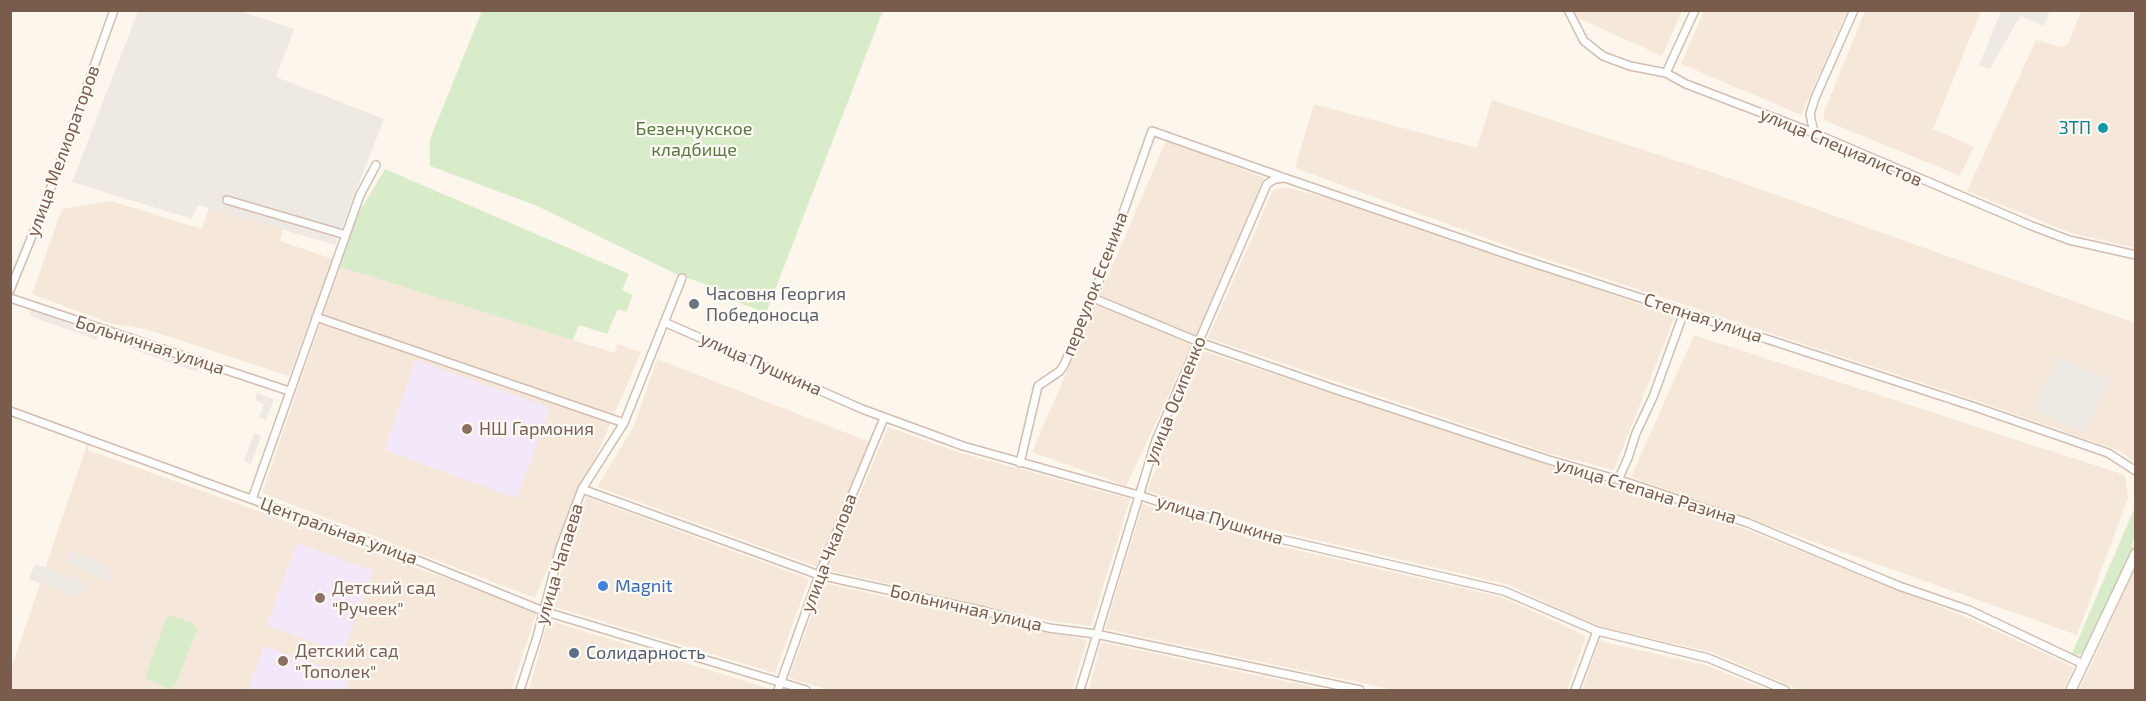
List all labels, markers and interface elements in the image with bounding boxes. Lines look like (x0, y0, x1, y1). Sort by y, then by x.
street label: улица Мелиораторов (22, 62, 104, 240)
street label: улица Специалистов (1757, 103, 1925, 191)
place label: ЗТП (2059, 117, 2091, 139)
park label: Безенчукское кладбище (636, 118, 752, 160)
marker: ЗТП (2096, 121, 2110, 135)
street label: переулок Есенина (1057, 209, 1133, 359)
place label: Часовня Георгия Победоносца (706, 283, 846, 326)
street label: Степная улица (1641, 289, 1765, 347)
marker: Часовня Георгия Победоносца (687, 297, 701, 311)
street label: Больничная улица (73, 311, 227, 379)
street label: улица Пушкина (697, 327, 825, 401)
street label: улица Осипенко (1139, 333, 1211, 467)
place label: НШ Гармония (479, 418, 594, 440)
marker: НШ Гармония (460, 422, 474, 436)
street label: улица Степана Разина (1553, 453, 1739, 529)
street label: улица Чкалова (796, 491, 862, 615)
street label: улица Пушкина (1154, 491, 1286, 549)
street label: Центральная улица (257, 493, 421, 569)
street label: улица Чапаева (530, 501, 588, 627)
place label: Magnit (615, 575, 672, 597)
place label: Детский сад "Ручеек" (332, 577, 436, 620)
marker: Magnit (596, 579, 610, 593)
street label: Больничная улица (888, 580, 1044, 636)
marker: Детский сад "Ручеек" (313, 591, 327, 605)
place label: Детский сад "Тополек" (295, 640, 399, 682)
place label: Солидарность (586, 642, 706, 664)
marker: Солидарность (567, 646, 581, 660)
marker: Детский сад "Тополек" (276, 654, 290, 668)

